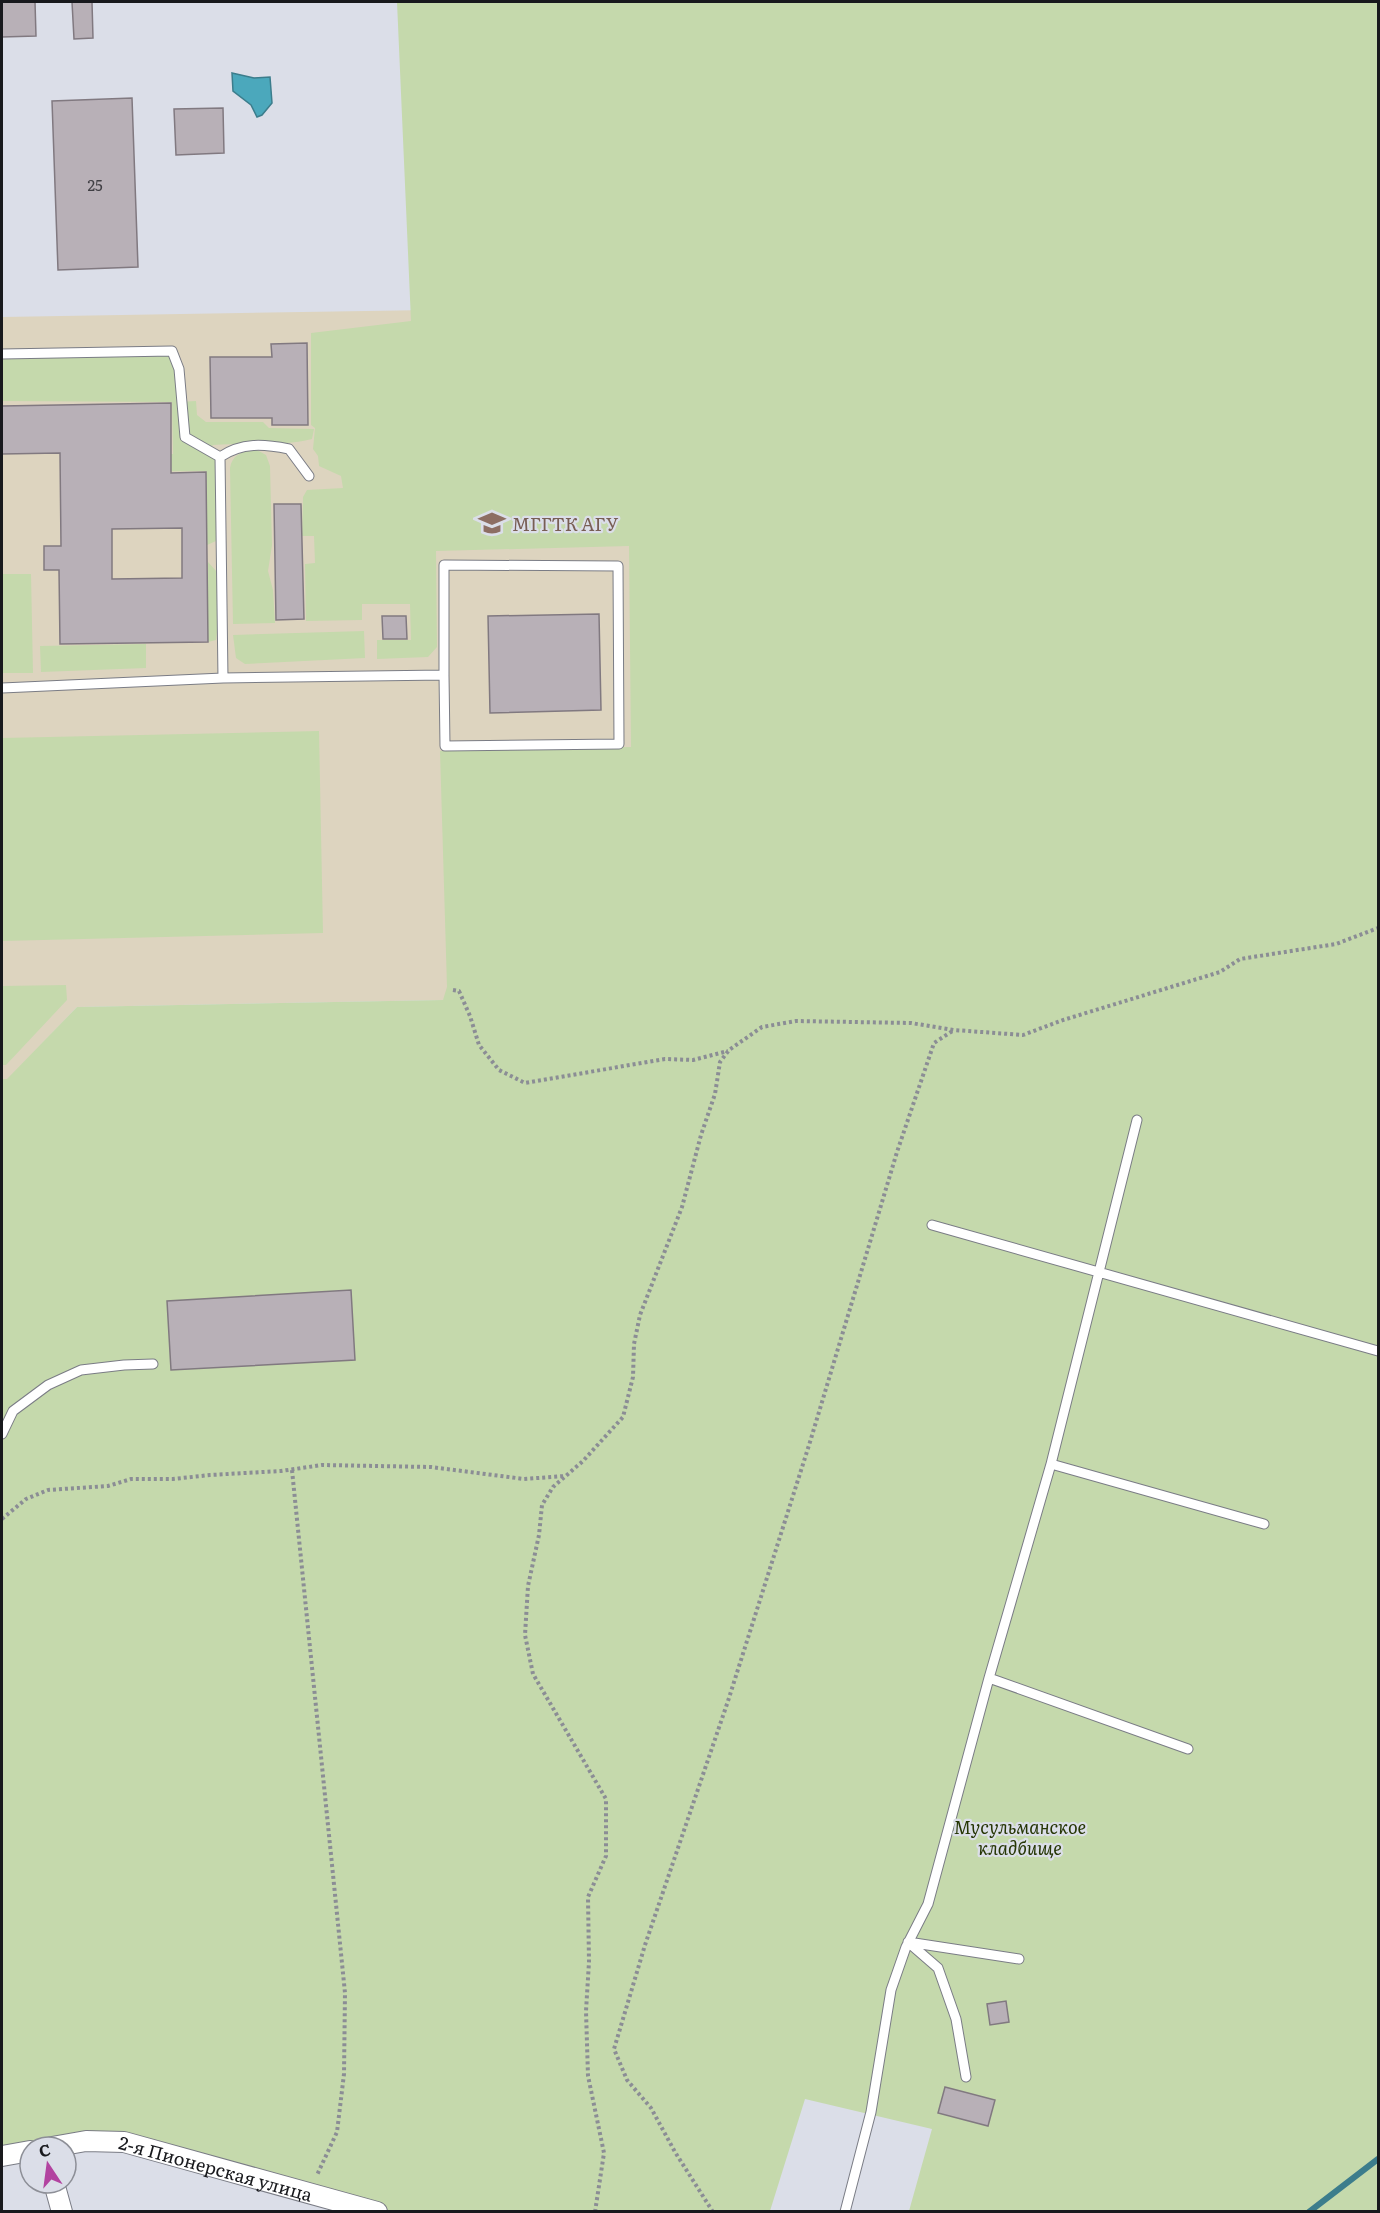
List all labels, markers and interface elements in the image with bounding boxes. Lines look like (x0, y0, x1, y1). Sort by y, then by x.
house number: 25 (87, 173, 103, 196)
school or university icon: МГГТК АГУ (477, 508, 507, 538)
place label: МГГТК АГУ (512, 510, 619, 537)
park label: Мусульманское кладбище (954, 1813, 1086, 1861)
street label: 2-я Пионерская улица (116, 2128, 316, 2207)
north arrow (18, 2135, 78, 2195)
text: С (36, 2136, 53, 2162)

